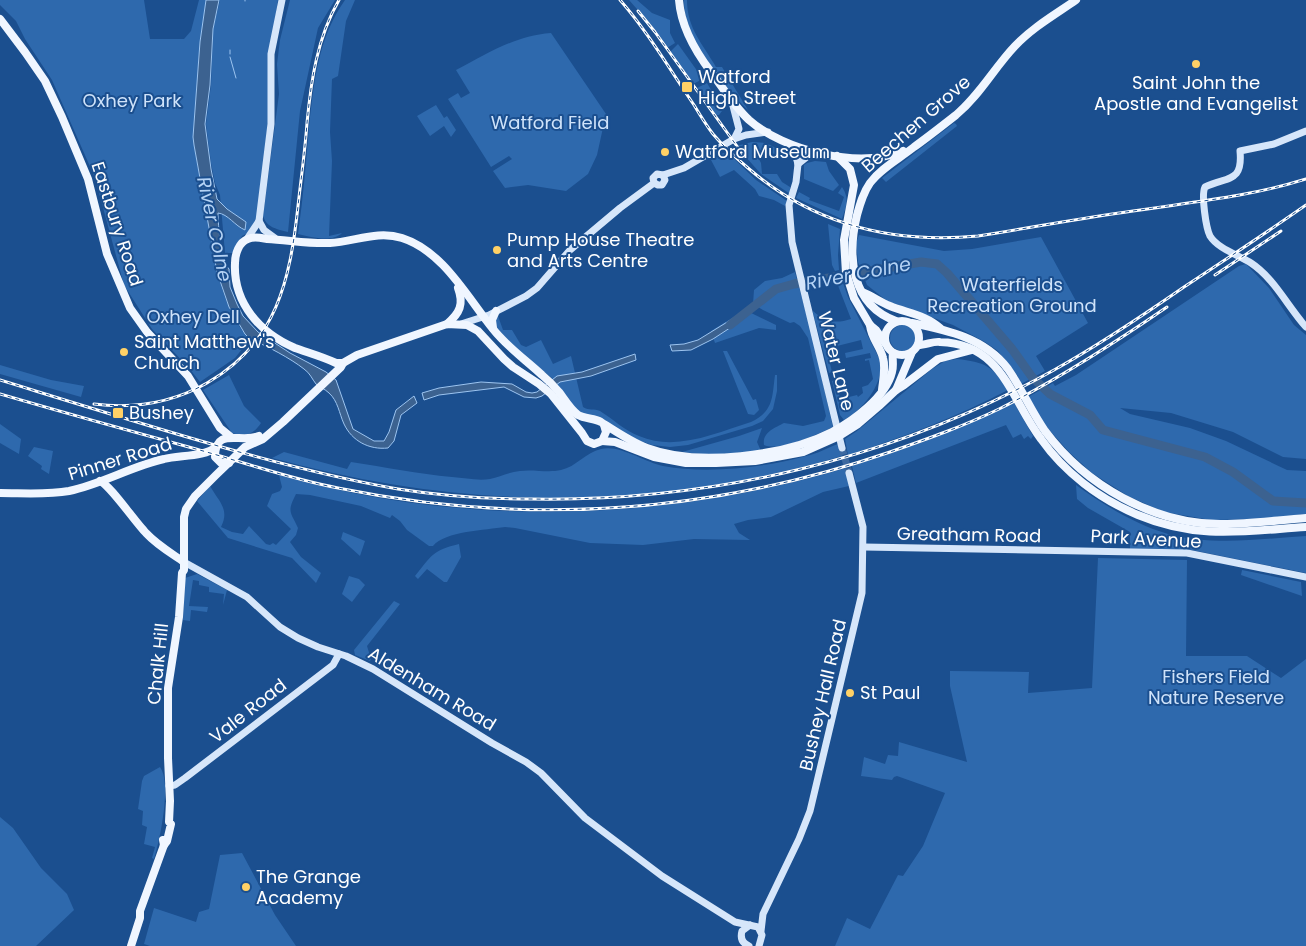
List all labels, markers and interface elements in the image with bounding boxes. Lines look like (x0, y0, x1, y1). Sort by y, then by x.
marker: Saint John the Apostle and Evangelist (1190, 58, 1202, 70)
place label: Watford High Street (698, 64, 796, 110)
street label: Beechen Grove (856, 69, 975, 178)
place label: Saint John the Apostle and Evangelist (1094, 70, 1298, 116)
marker: Watford High Street (680, 80, 694, 94)
park label: Oxhey Park (83, 88, 182, 113)
park label: Watford Field (491, 110, 609, 135)
place label: Watford Museum (675, 139, 830, 164)
marker: Watford Museum (659, 146, 671, 158)
street label: Eastbury Road (86, 158, 149, 289)
water label: River Colne (190, 174, 239, 284)
place label: Pump House Theatre and Arts Centre (507, 227, 694, 273)
marker: Pump House Theatre and Arts Centre (491, 244, 503, 256)
water label: River Colne (803, 250, 913, 297)
park label: Waterfields Recreation Ground (927, 272, 1097, 318)
park label: Oxhey Dell (146, 304, 240, 329)
street label: Water Lane (812, 309, 861, 413)
place label: Saint Matthew's Church (134, 329, 275, 375)
marker: Saint Matthew's Church (118, 346, 130, 358)
place label: Bushey (129, 400, 194, 425)
marker: Bushey (111, 406, 125, 420)
street label: Pinner Road (65, 431, 175, 486)
street label: Greatham Road (897, 521, 1041, 548)
street label: Park Avenue (1090, 523, 1202, 554)
street label: Bushey Hall Road (793, 617, 852, 773)
street label: Chalk Hill (141, 622, 174, 706)
street label: Aldenham Road (364, 640, 501, 737)
park label: Fishers Field Nature Reserve (1148, 664, 1284, 710)
street label: Vale Road (204, 673, 291, 749)
place label: St Paul (860, 680, 920, 705)
marker: St Paul (844, 687, 856, 699)
place label: The Grange Academy (256, 864, 361, 910)
marker: The Grange Academy (240, 881, 252, 893)

